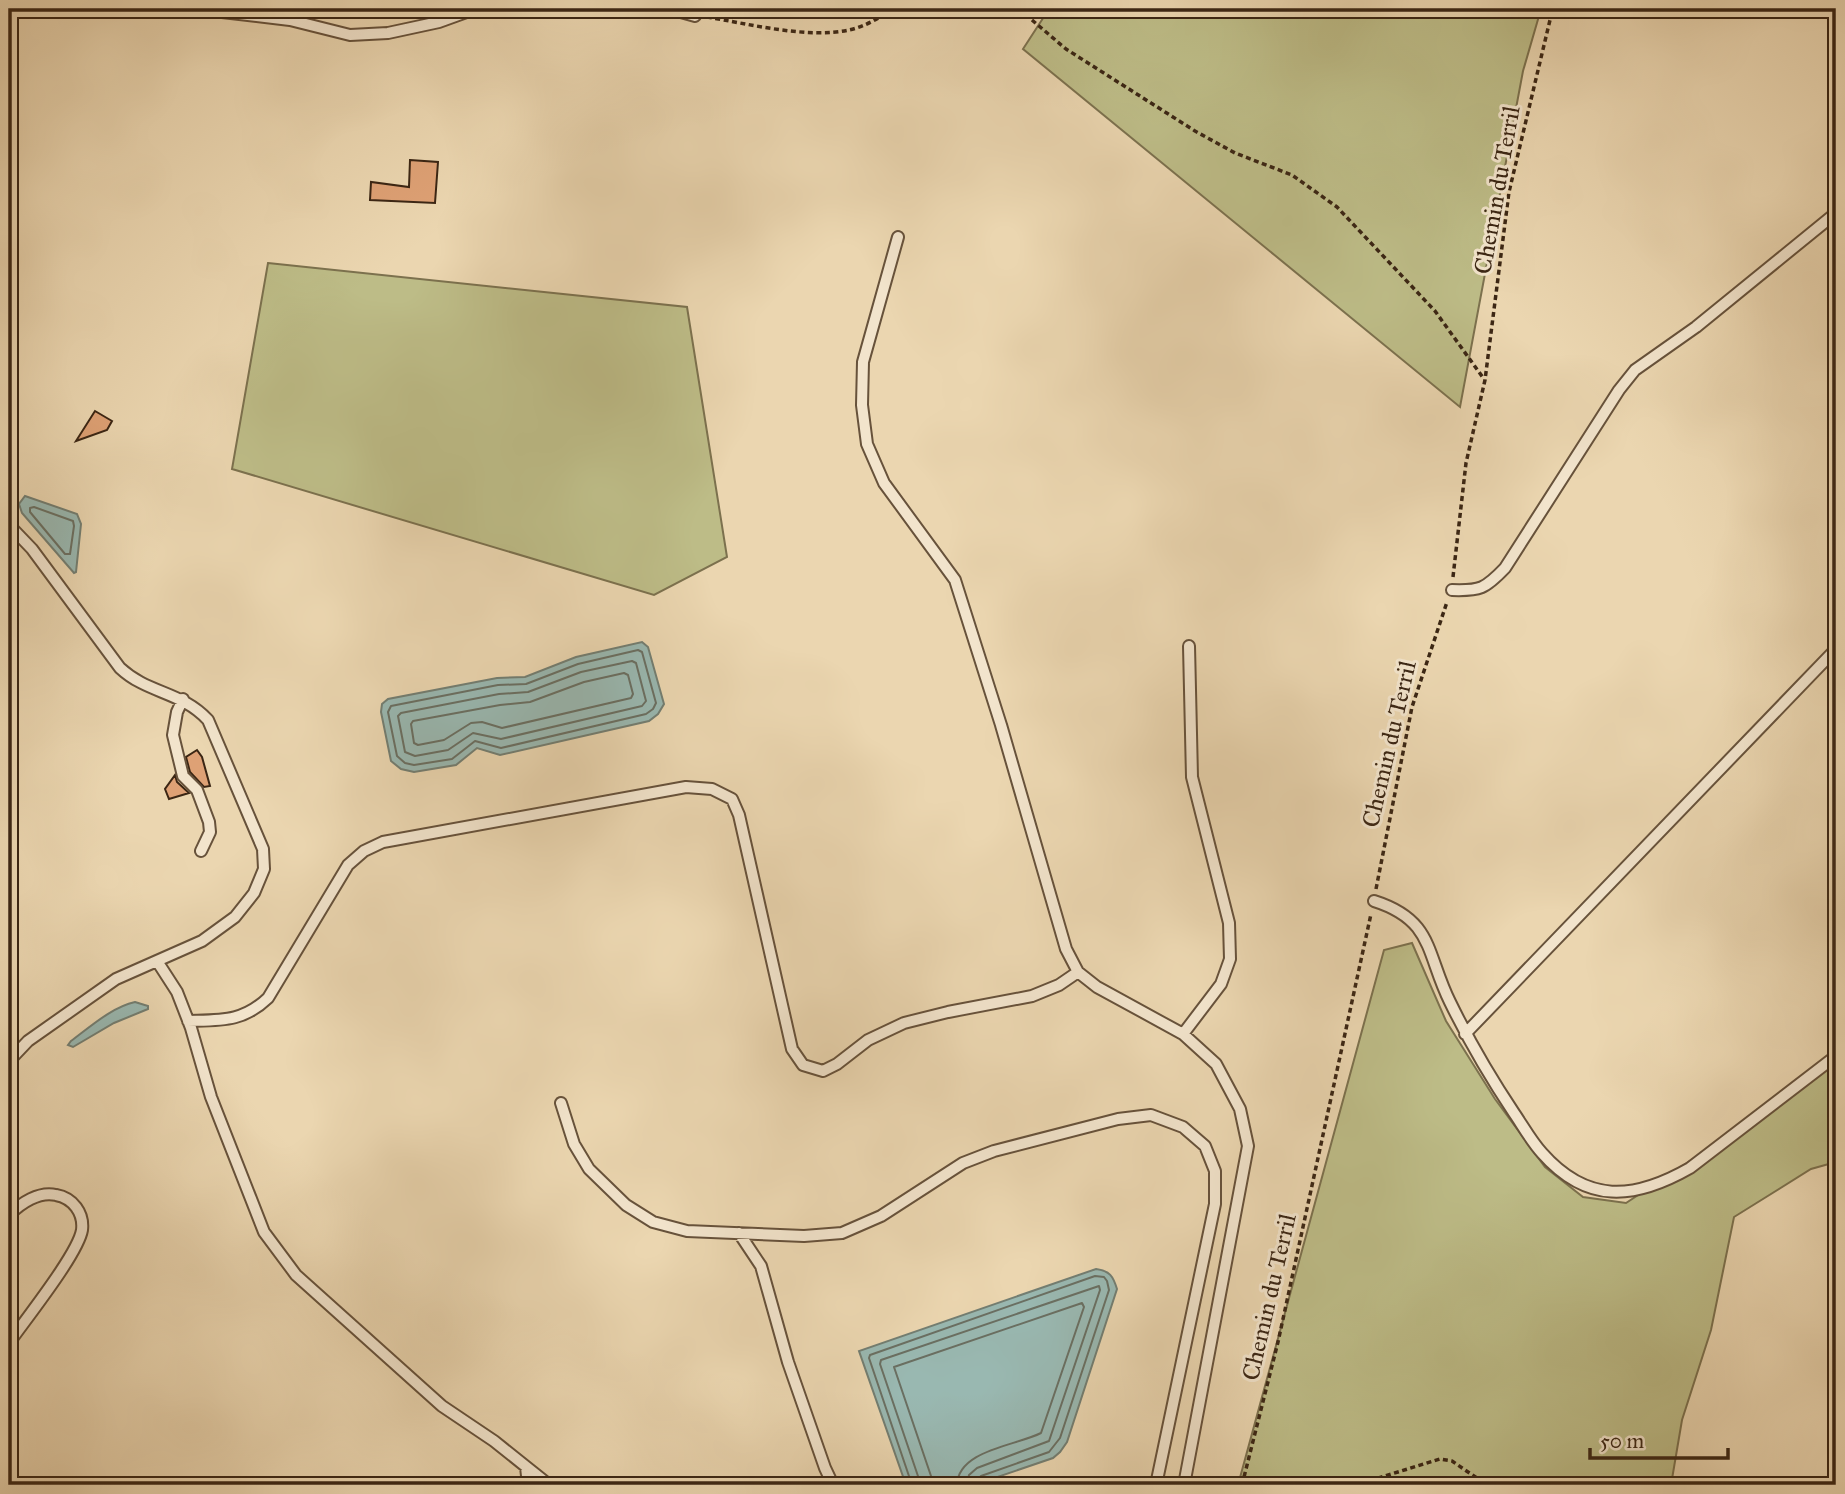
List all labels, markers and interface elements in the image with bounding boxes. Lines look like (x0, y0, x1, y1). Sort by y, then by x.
street label: Chemin du Terril (1467, 103, 1527, 276)
street label: Chemin du Terril (1355, 657, 1423, 830)
street label: Chemin du Terril (1235, 1210, 1303, 1383)
scale bar (1590, 1417, 1728, 1461)
text: 50 m (1600, 1428, 1645, 1454)

